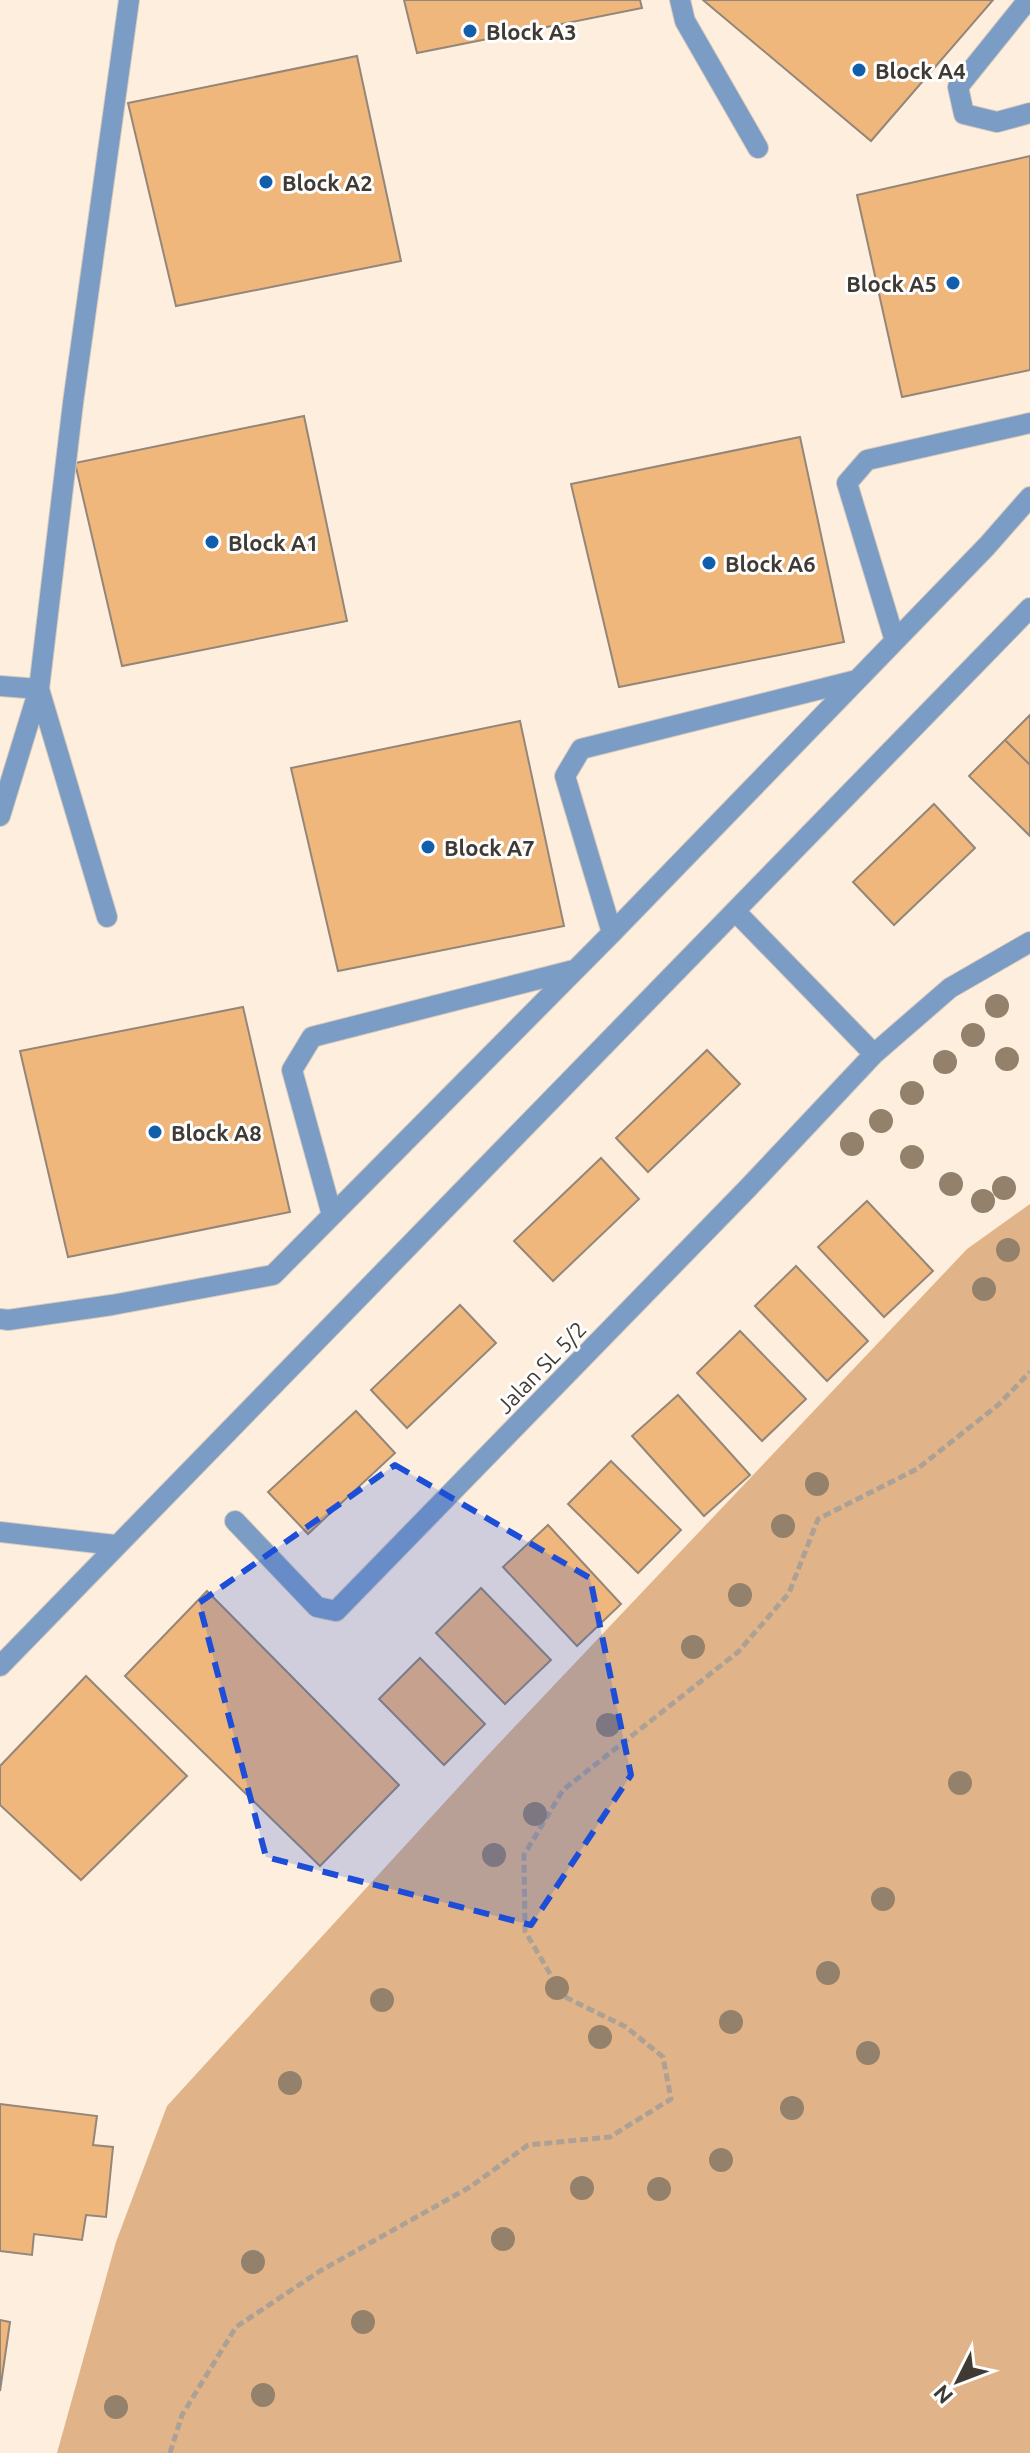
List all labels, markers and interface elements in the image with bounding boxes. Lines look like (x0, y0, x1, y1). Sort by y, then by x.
place label: Block A3 (486, 19, 577, 44)
marker: Block A3 (461, 22, 479, 40)
place label: Block A4 (875, 58, 966, 83)
marker: Block A4 (850, 61, 868, 79)
place label: Block A2 (282, 170, 373, 195)
marker: Block A2 (257, 173, 275, 191)
place label: Block A5 (846, 271, 937, 296)
marker: Block A5 (944, 274, 962, 292)
place label: Block A1 (228, 530, 319, 555)
marker: Block A1 (203, 533, 221, 551)
place label: Block A6 (725, 551, 816, 576)
marker: Block A6 (700, 554, 718, 572)
place label: Block A7 (444, 835, 535, 860)
marker: Block A7 (419, 838, 437, 856)
place label: Block A8 (171, 1120, 262, 1145)
marker: Block A8 (146, 1123, 164, 1141)
street label: Jalan SL 5/2 (491, 1316, 591, 1418)
north arrow (918, 2341, 998, 2421)
text: N (928, 2380, 958, 2409)

